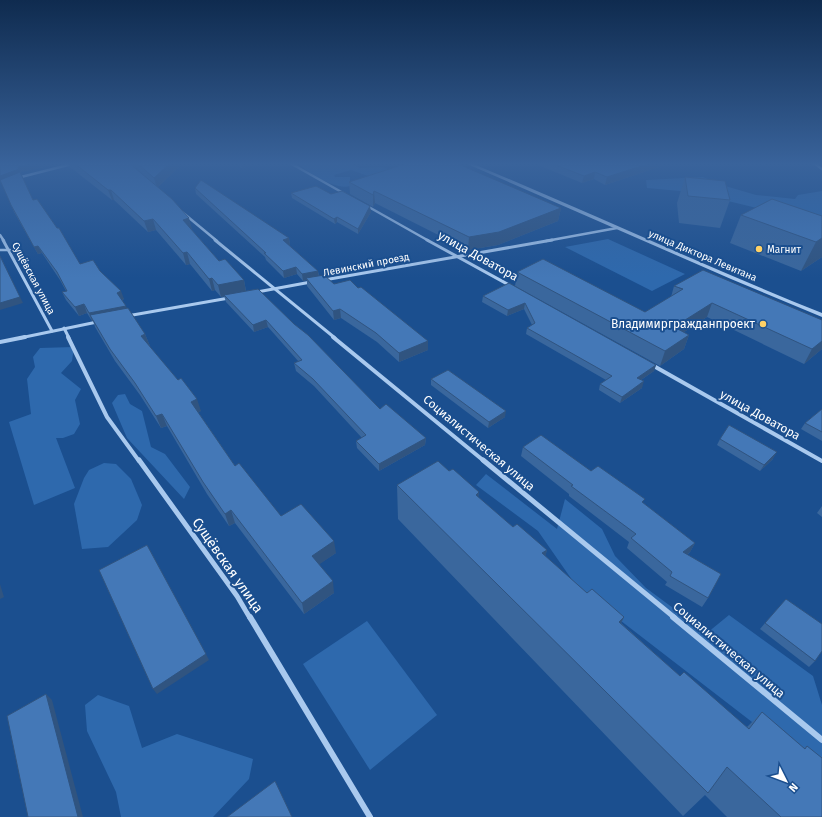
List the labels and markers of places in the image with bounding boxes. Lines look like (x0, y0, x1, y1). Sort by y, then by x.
marker: Магнит (754, 244, 764, 254)
place label: Магнит (767, 244, 801, 256)
place label: Владимиргражданпроект (611, 317, 756, 331)
marker: Владимиргражданпроект (758, 319, 768, 329)

